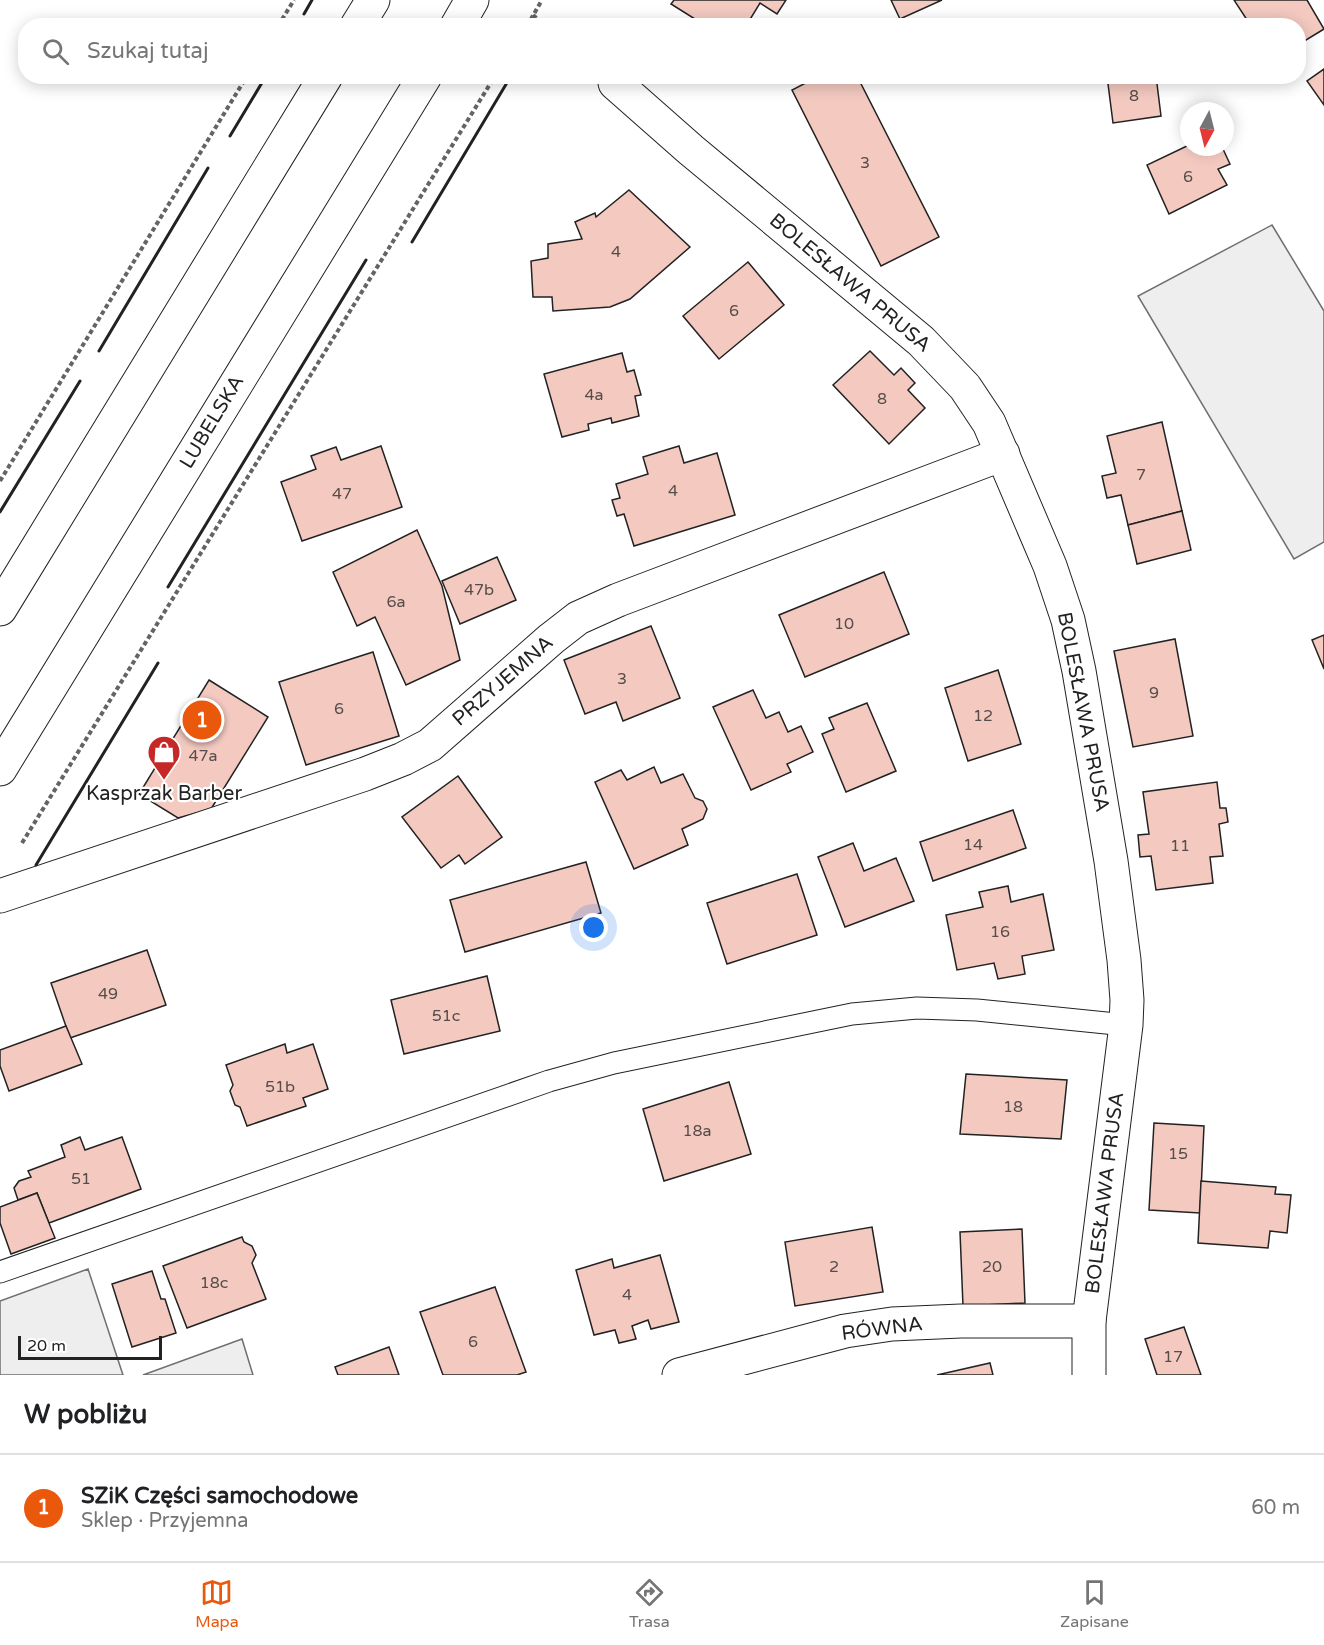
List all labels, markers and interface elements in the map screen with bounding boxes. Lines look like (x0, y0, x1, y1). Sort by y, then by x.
search box (18, 18, 1306, 84)
icon: search (39, 35, 72, 68)
text: Szukaj tutaj (87, 38, 209, 64)
house number: 8 (1129, 86, 1139, 106)
north arrow (1180, 102, 1234, 156)
house number: 3 (860, 153, 870, 173)
house number: 6 (1183, 167, 1193, 187)
street label: BOLESŁAWA PRUSA (764, 208, 936, 358)
house number: 4 (611, 242, 621, 262)
house number: 6 (729, 301, 739, 321)
street label: LUBELSKA (175, 371, 249, 473)
house number: 4a (584, 385, 604, 405)
house number: 8 (877, 389, 887, 409)
house number: 7 (1136, 465, 1146, 485)
house number: 4 (668, 481, 678, 501)
house number: 47 (332, 484, 352, 504)
house number: 47b (464, 580, 494, 600)
house number: 6a (386, 592, 406, 612)
street label: BOLESŁAWA PRUSA (1052, 610, 1114, 814)
house number: 10 (834, 614, 854, 634)
street label: PRZYJEMNA (448, 631, 558, 731)
house number: 3 (617, 669, 627, 689)
house number: 9 (1149, 683, 1159, 703)
pin: 1 (182, 698, 222, 742)
house number: 6 (334, 699, 344, 719)
house number: 12 (973, 706, 993, 726)
shop icon: Kasprzak Barber (146, 734, 182, 781)
house number: 47a (188, 746, 218, 766)
place label: Kasprzak Barber (86, 782, 242, 806)
house number: 14 (963, 835, 983, 855)
house number: 11 (1170, 836, 1190, 856)
your location (579, 913, 608, 942)
house number: 16 (990, 922, 1010, 942)
house number: 49 (98, 984, 118, 1004)
house number: 51c (432, 1006, 460, 1026)
house number: 51b (265, 1077, 295, 1097)
street label: BOLESŁAWA PRUSA (1081, 1091, 1129, 1295)
house number: 18 (1003, 1097, 1023, 1117)
house number: 18a (682, 1121, 712, 1141)
house number: 15 (1168, 1144, 1188, 1164)
house number: 51 (71, 1169, 91, 1189)
house number: 2 (829, 1257, 839, 1277)
house number: 20 (982, 1257, 1002, 1277)
house number: 18c (200, 1273, 228, 1293)
house number: 4 (622, 1285, 632, 1305)
street label: RÓWNA (840, 1311, 924, 1346)
house number: 6 (468, 1332, 478, 1352)
scale bar (18, 1333, 162, 1360)
text: 20 m (27, 1336, 66, 1356)
house number: 17 (1163, 1347, 1183, 1367)
text: W pobliżu (24, 1399, 147, 1430)
text: SZiK Części samochodowe (81, 1483, 358, 1509)
text: 1 (37, 1496, 50, 1520)
text: 60 m (1251, 1496, 1300, 1520)
text: Sklep · Przyjemna (81, 1509, 248, 1533)
tab: Mapa (195, 1576, 239, 1632)
tab: Trasa (629, 1576, 670, 1632)
tab: Zapisane (1060, 1576, 1129, 1632)

